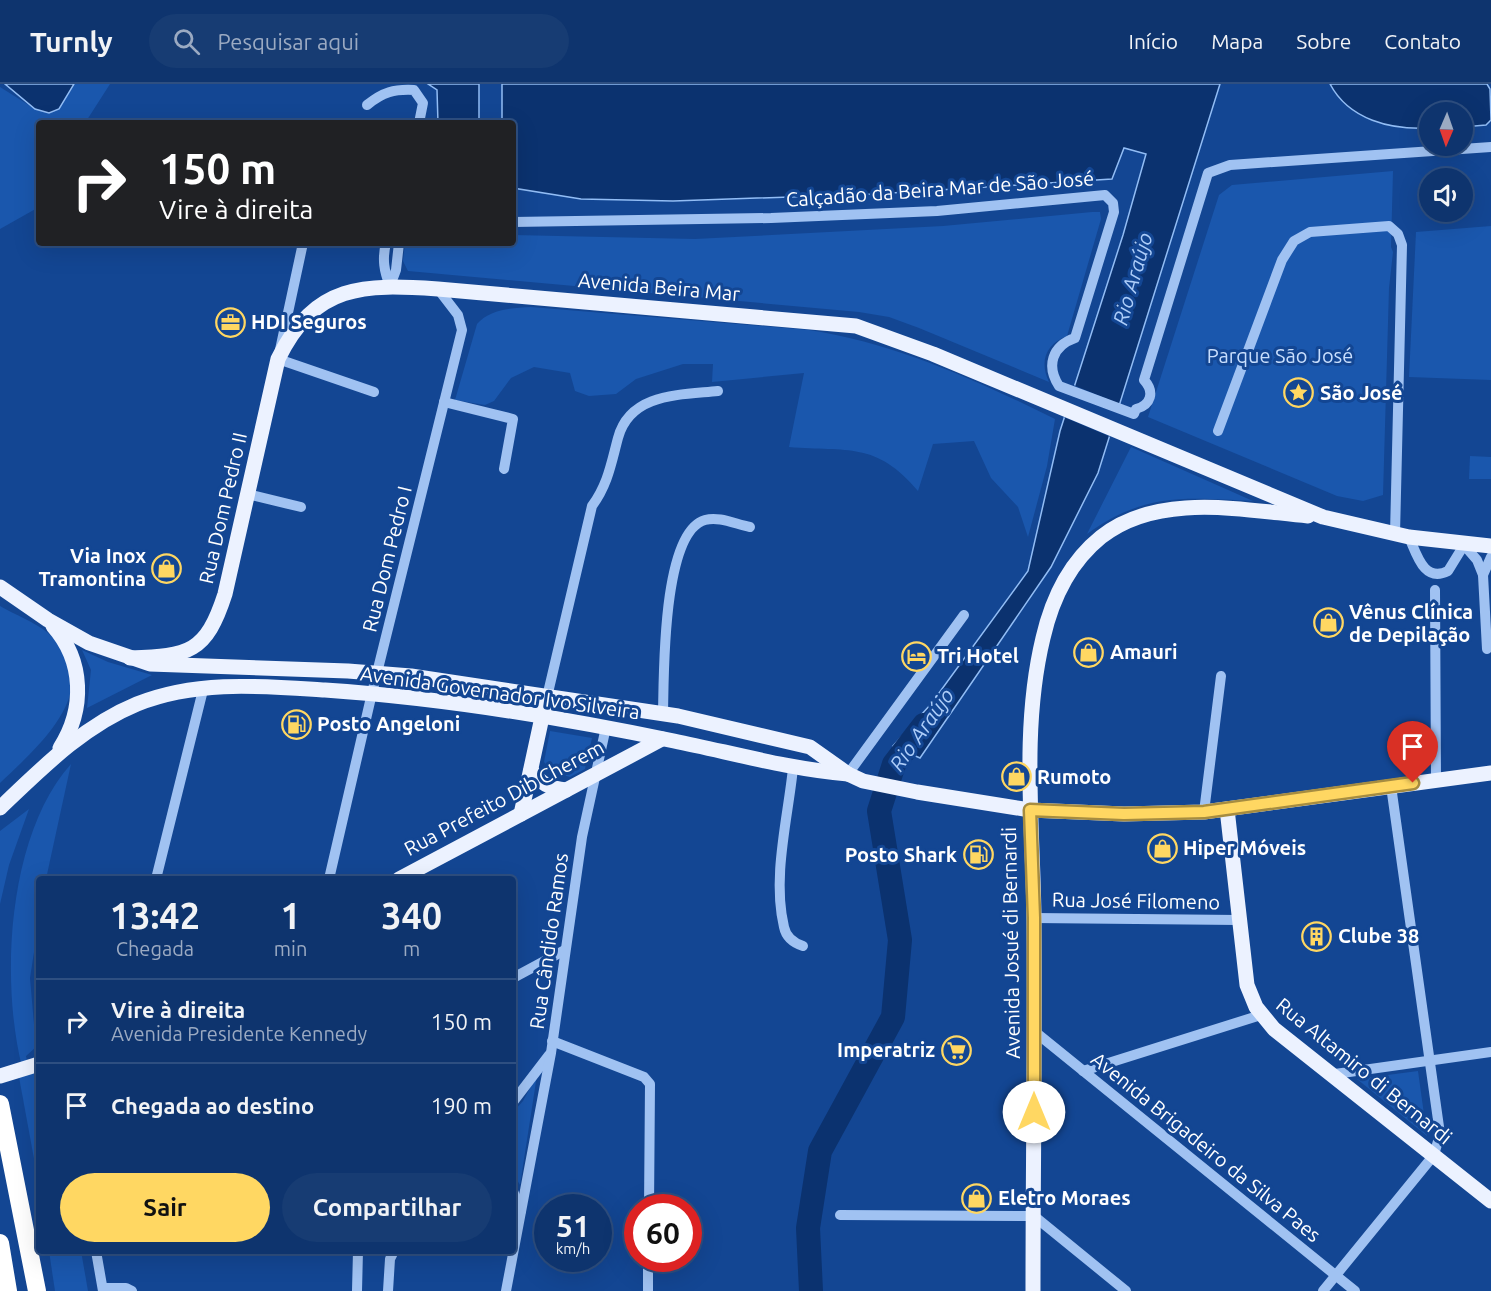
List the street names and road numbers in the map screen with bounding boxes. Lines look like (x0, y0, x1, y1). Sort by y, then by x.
street label: Calçadão da Beira Mar de São José (785, 166, 1095, 211)
street label: Avenida Beira Mar (577, 268, 741, 305)
street label: Rua Dom Pedro II (194, 430, 251, 586)
street label: Rua Dom Pedro I (357, 483, 416, 634)
street label: Avenida Governador Ivo Silveira (359, 661, 641, 724)
street label: Rua Prefeito Dib Cherem (400, 735, 608, 860)
street label: Avenida Josué di Bernardi (997, 827, 1024, 1059)
street label: Rua Cândido Ramos (525, 851, 572, 1030)
street label: Rua José Filomeno (1052, 888, 1220, 913)
street label: Rua Altamiro di Bernardi (1272, 993, 1457, 1149)
street label: Avenida Brigadeiro da Silva Paes (1087, 1047, 1326, 1246)

